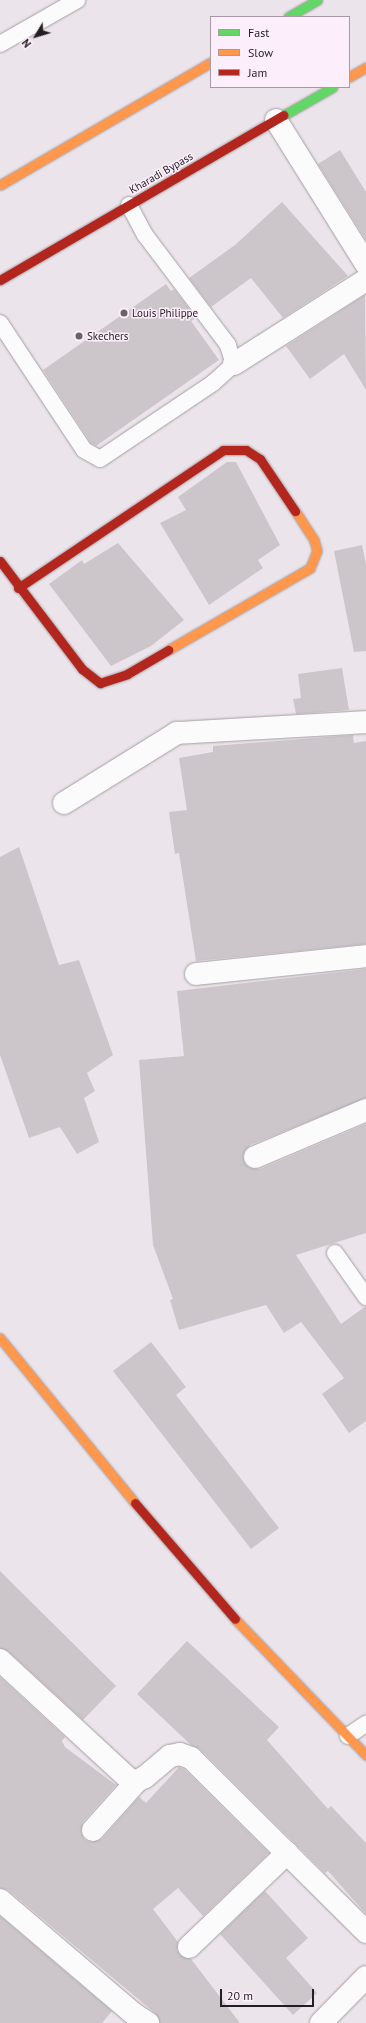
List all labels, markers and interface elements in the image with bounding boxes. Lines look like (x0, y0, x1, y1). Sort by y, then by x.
north arrow (16, 16, 56, 56)
legend (210, 16, 350, 88)
text: Fast (248, 25, 269, 40)
text: N (19, 36, 34, 51)
text: Slow (248, 45, 273, 60)
text: Jam (248, 65, 267, 80)
street label: Kharadi Bypass (127, 149, 195, 197)
place label: Louis Philippe (132, 306, 198, 320)
marker: Louis Philippe (119, 308, 129, 318)
place label: Skechers (87, 329, 128, 343)
marker: Skechers (74, 331, 84, 341)
scale bar (222, 1981, 316, 2007)
text: 20 m (227, 1988, 253, 2003)

